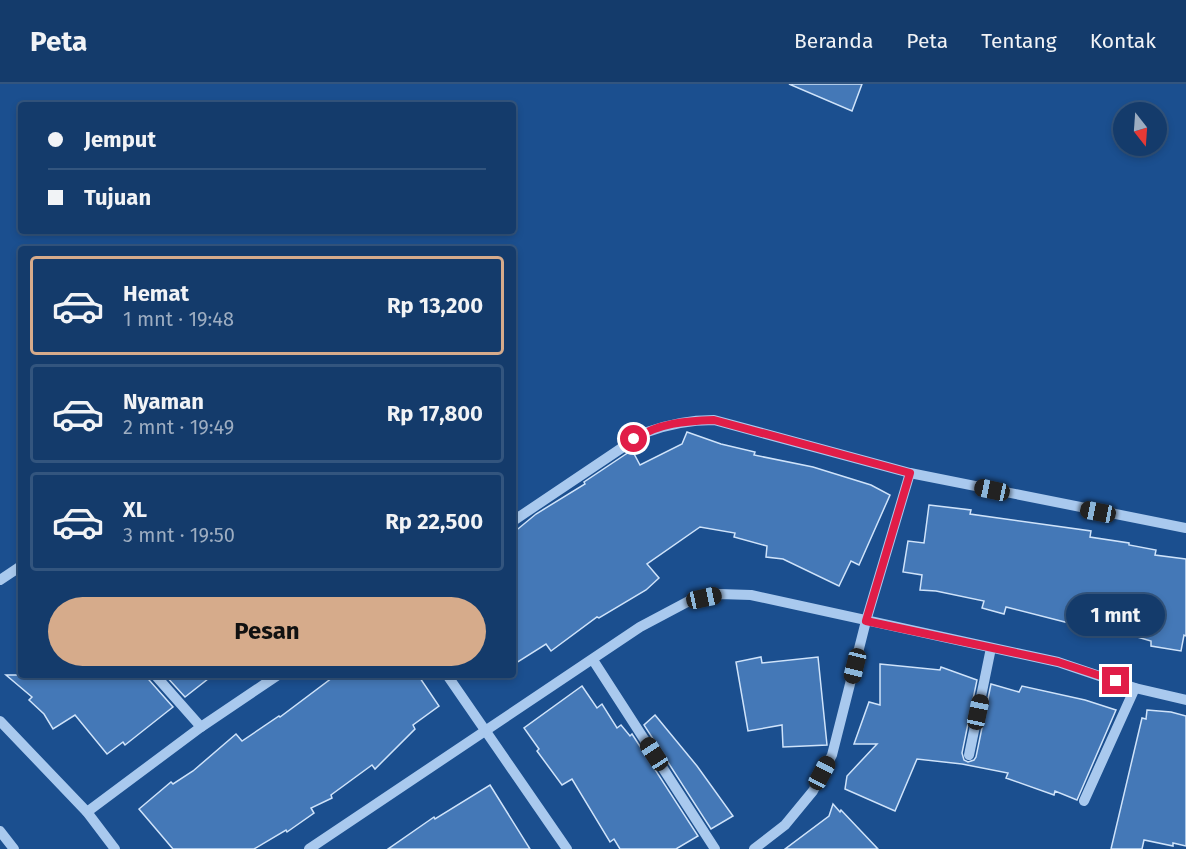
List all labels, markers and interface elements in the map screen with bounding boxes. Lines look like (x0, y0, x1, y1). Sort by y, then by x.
text: Peta (30, 25, 87, 58)
text: Beranda (794, 28, 873, 54)
text: Peta (906, 28, 948, 54)
text: Tentang (981, 28, 1057, 54)
text: Kontak (1090, 28, 1156, 54)
north arrow (1113, 102, 1167, 156)
map controls (1113, 102, 1167, 156)
text: Jemput (84, 126, 156, 153)
text: Tujuan (84, 184, 151, 211)
icon: car (51, 279, 105, 333)
text: Hemat (123, 280, 189, 307)
text: Rp 13,200 (387, 292, 483, 319)
text: 1 mnt · 19:48 (123, 307, 234, 331)
icon: car (51, 387, 105, 441)
text: Nyaman (123, 388, 204, 415)
text: Rp 17,800 (387, 400, 483, 427)
text: 2 mnt · 19:49 (123, 415, 234, 439)
route start (620, 425, 647, 452)
car (973, 477, 1011, 503)
icon: car (51, 495, 105, 549)
text: XL (123, 496, 147, 523)
car (1079, 500, 1117, 524)
text: Rp 22,500 (385, 508, 483, 535)
text: 3 mnt · 19:50 (123, 523, 235, 547)
car (685, 585, 723, 611)
callout: 1 mnt (1066, 594, 1166, 636)
button: Pesan (48, 597, 486, 666)
text: 1 mnt (1090, 603, 1141, 627)
car (842, 646, 868, 686)
route end (1102, 667, 1129, 694)
car (965, 693, 991, 731)
car (637, 734, 671, 774)
car (806, 753, 838, 793)

